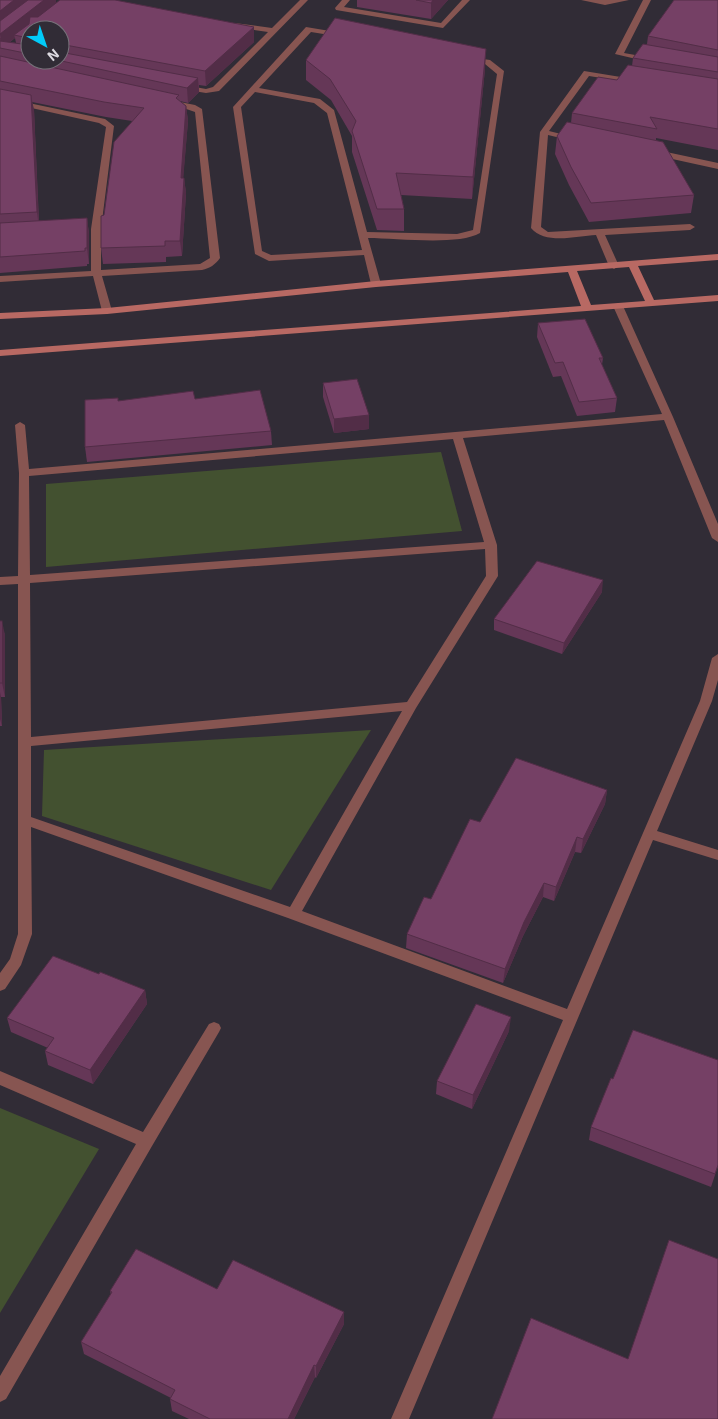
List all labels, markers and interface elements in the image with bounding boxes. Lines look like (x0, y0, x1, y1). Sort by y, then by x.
north arrow (20, 20, 70, 70)
text: N (44, 46, 63, 65)

